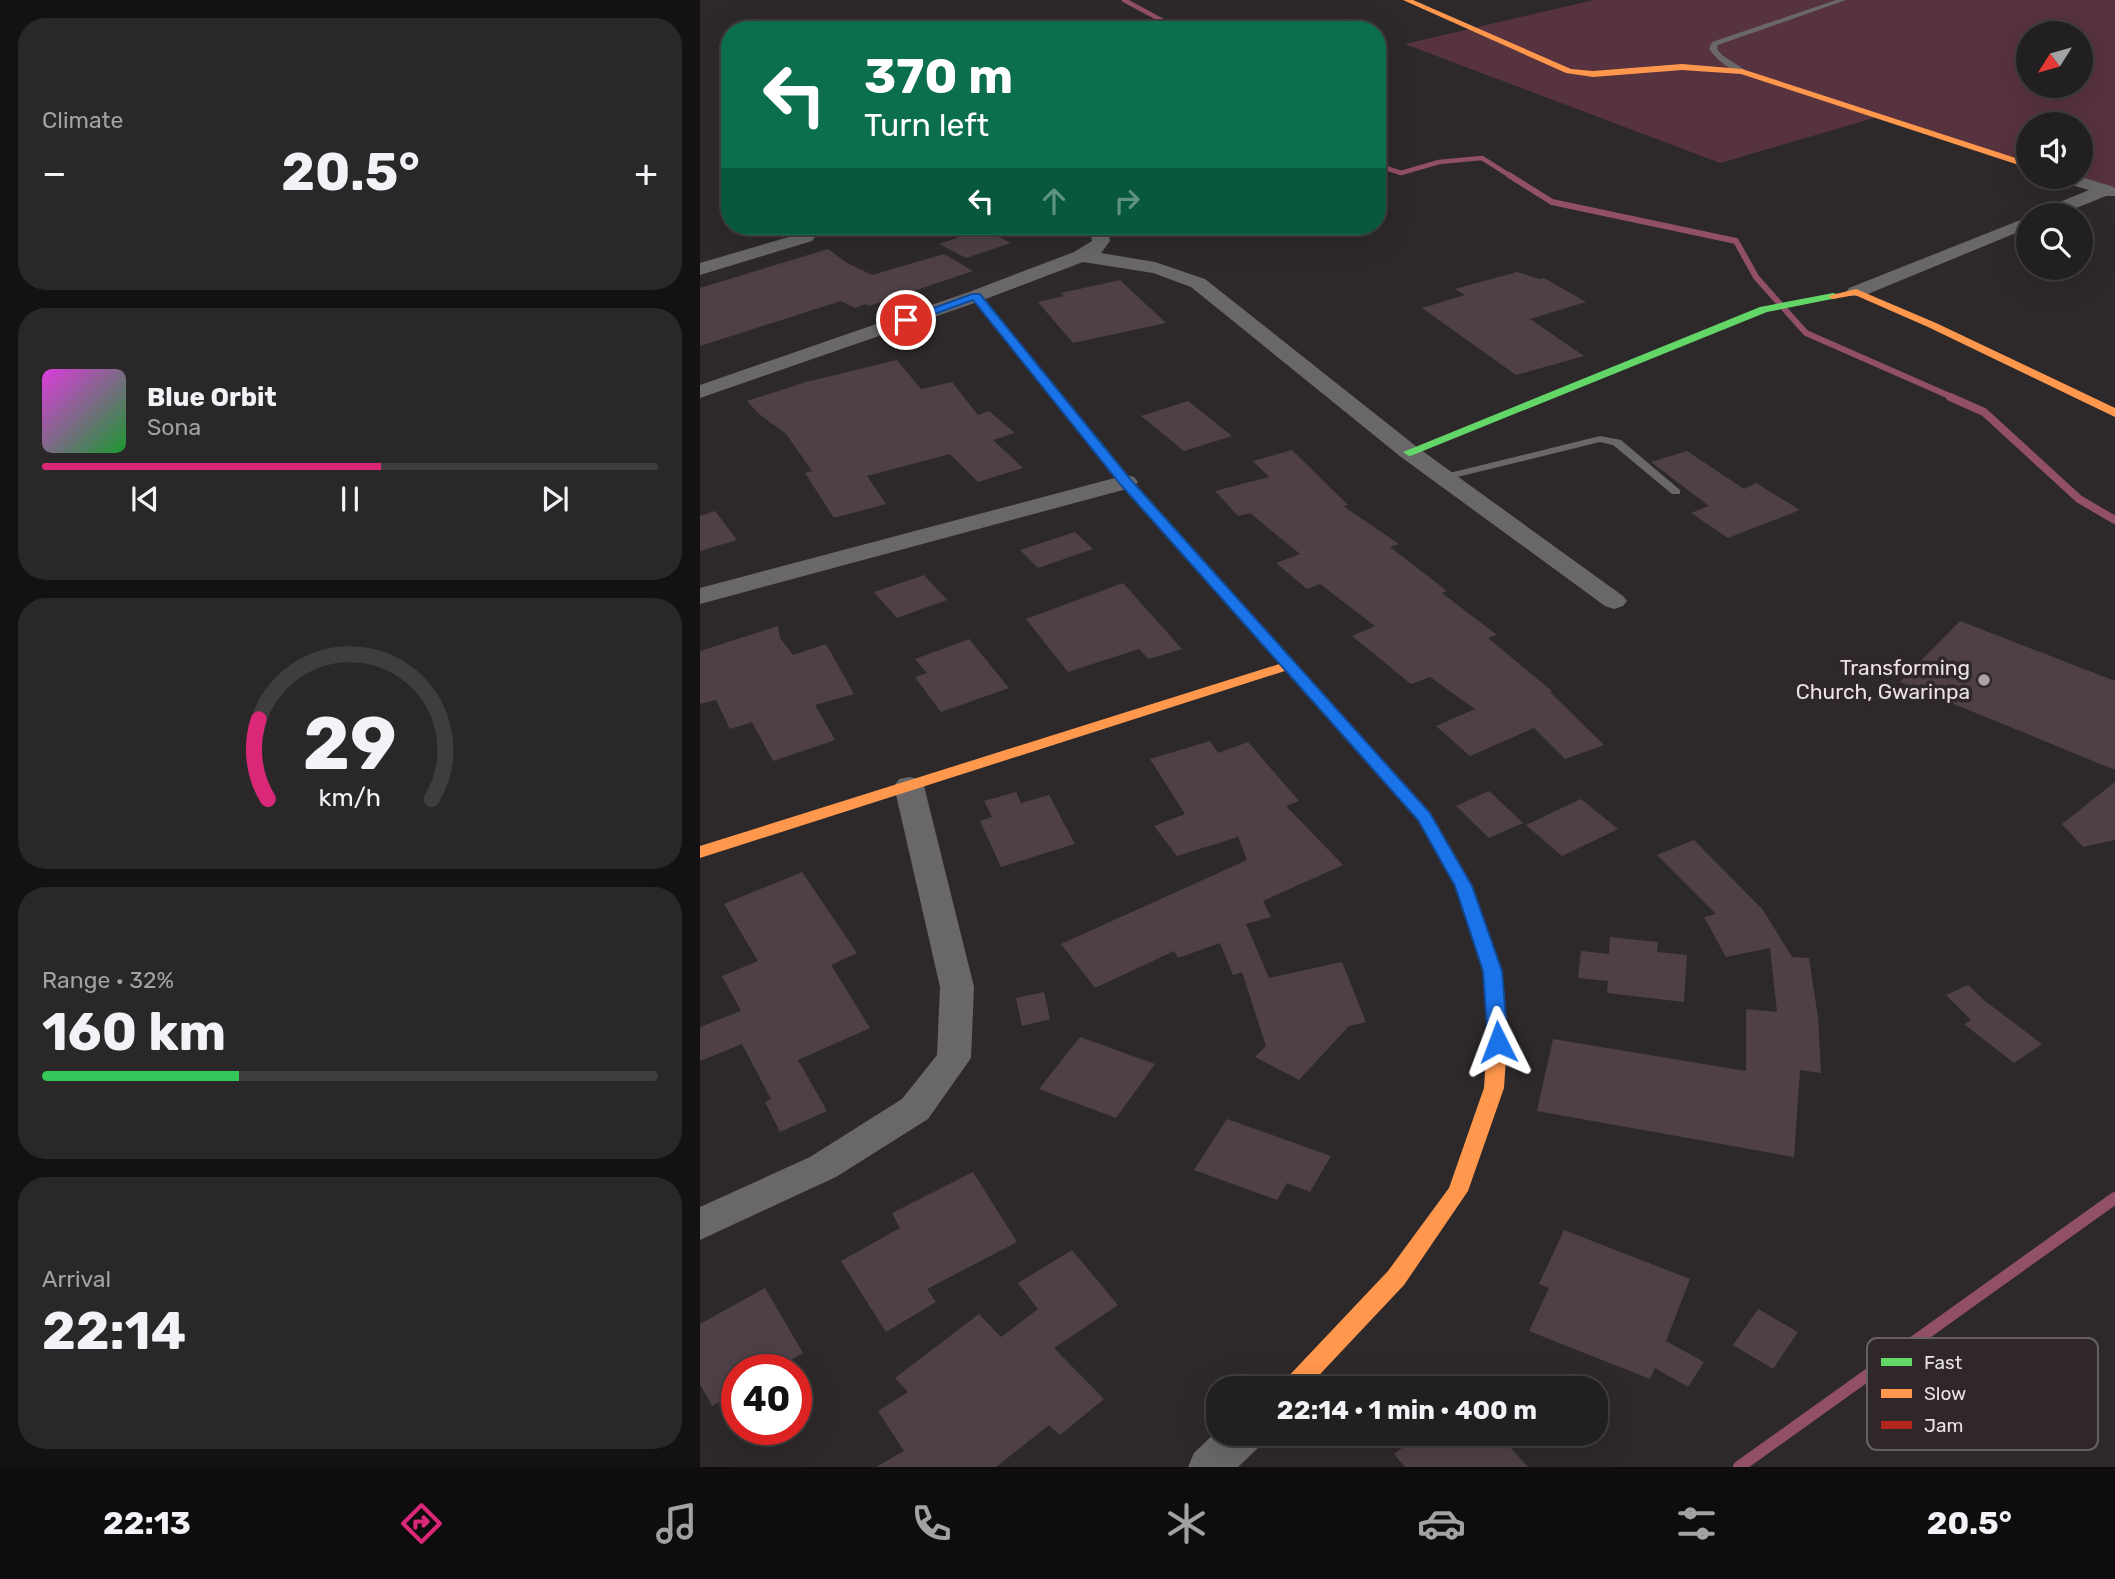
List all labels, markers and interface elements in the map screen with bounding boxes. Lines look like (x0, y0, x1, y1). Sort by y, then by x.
north arrow (2016, 21, 2093, 98)
map controls (2016, 21, 2093, 280)
text: 370 m (864, 47, 1013, 105)
icon: left (749, 49, 840, 140)
text: Climate (42, 106, 123, 134)
text: Turn left (864, 106, 989, 144)
button: sound (2016, 112, 2093, 189)
text: 20.5° (281, 141, 420, 203)
text: − (42, 150, 67, 196)
text: + (634, 150, 658, 196)
icon: left (962, 182, 1000, 220)
icon: ahead (1035, 182, 1073, 220)
icon: right (1108, 182, 1146, 220)
button: search (2016, 203, 2093, 280)
pin (876, 290, 936, 350)
icon: arrive (887, 301, 925, 339)
text: Blue Orbit (147, 382, 277, 413)
text: Sona (147, 413, 201, 441)
icon: previous (126, 480, 164, 518)
icon: pause (331, 480, 369, 518)
icon: next (536, 480, 574, 518)
place label: Transforming Church, Gwarinpa (1796, 655, 1970, 704)
marker: Transforming Church, Gwarinpa (1976, 672, 1992, 688)
text: 29 (303, 702, 397, 788)
text: km/h (319, 783, 381, 812)
text: Range · 32% (42, 966, 174, 994)
text: 160 km (42, 1001, 226, 1063)
position arrow (1461, 1005, 1535, 1079)
text: Arrival (42, 1265, 111, 1293)
text: 22:14 (42, 1300, 186, 1362)
legend (1867, 1338, 2098, 1450)
text: Fast (1924, 1351, 1963, 1374)
speed limit sign: 40 (721, 1354, 812, 1445)
text: Slow (1924, 1382, 1966, 1405)
text: 22:14 · 1 min · 400 m (1277, 1395, 1537, 1426)
text: Jam (1924, 1414, 1963, 1437)
icon: directions (397, 1499, 446, 1548)
icon: music (652, 1499, 701, 1548)
icon: phone (907, 1499, 956, 1548)
icon: climate (1162, 1499, 1211, 1548)
icon: car (1417, 1499, 1466, 1548)
icon: filters (1672, 1499, 1721, 1548)
text: 22:13 (103, 1504, 191, 1542)
text: 20.5° (1927, 1504, 2012, 1542)

